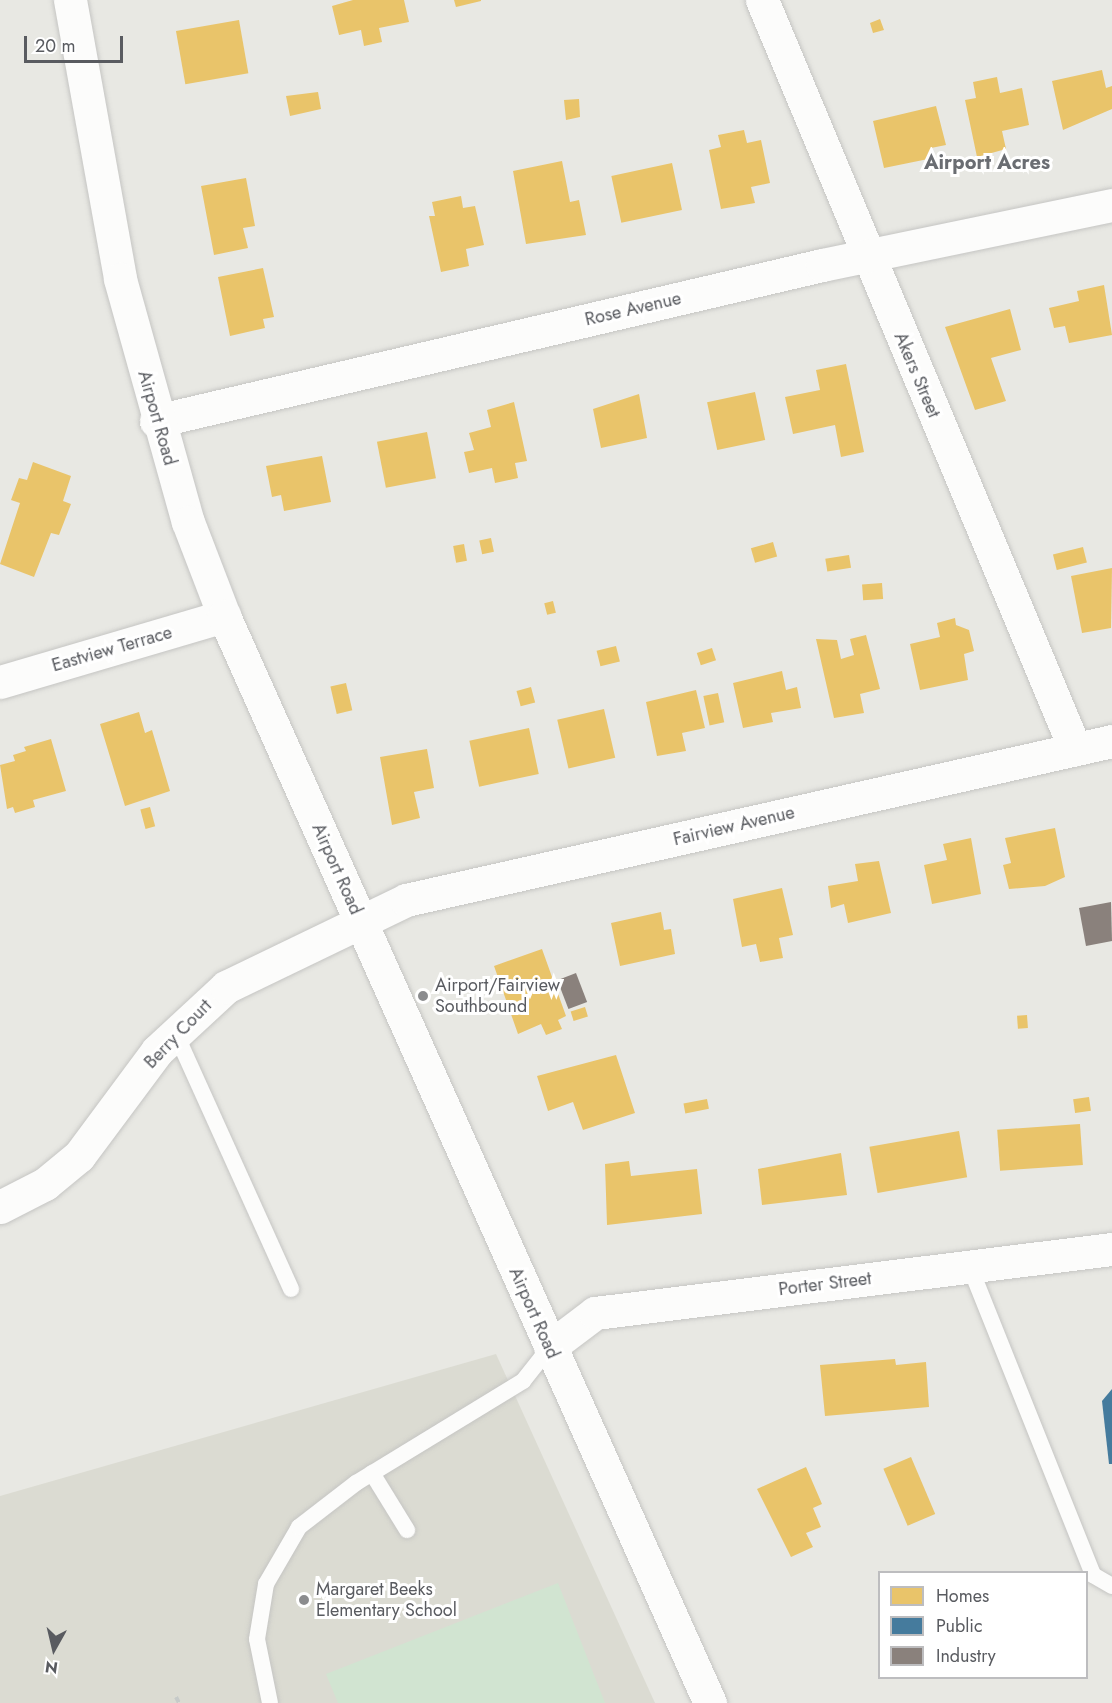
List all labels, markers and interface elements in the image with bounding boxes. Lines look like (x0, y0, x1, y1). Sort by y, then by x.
scale bar (27, 24, 126, 62)
text: 20 m (35, 33, 75, 59)
district label: Airport Acres (924, 150, 1050, 174)
street label: Rose Avenue (583, 287, 683, 331)
street label: Akers Street (889, 329, 945, 421)
street label: Airport Road (133, 368, 181, 468)
street label: Eastview Terrace (49, 622, 175, 676)
street label: Fairview Avenue (671, 802, 797, 850)
street label: Airport Road (307, 820, 367, 918)
place label: Airport/Fairview Southbound (435, 975, 560, 1018)
marker: Airport/Fairview Southbound (416, 989, 430, 1003)
street label: Berry Court (140, 995, 216, 1073)
street label: Airport Road (504, 1264, 564, 1362)
street label: Porter Street (777, 1268, 873, 1300)
legend (878, 1571, 1088, 1679)
place label: Margaret Beeks Elementary School (316, 1579, 457, 1622)
text: Homes (936, 1583, 989, 1609)
marker: Margaret Beeks Elementary School (297, 1593, 311, 1607)
text: Public (936, 1613, 983, 1639)
north arrow (24, 1619, 84, 1679)
text: Industry (936, 1643, 996, 1669)
text: N (44, 1655, 59, 1680)

